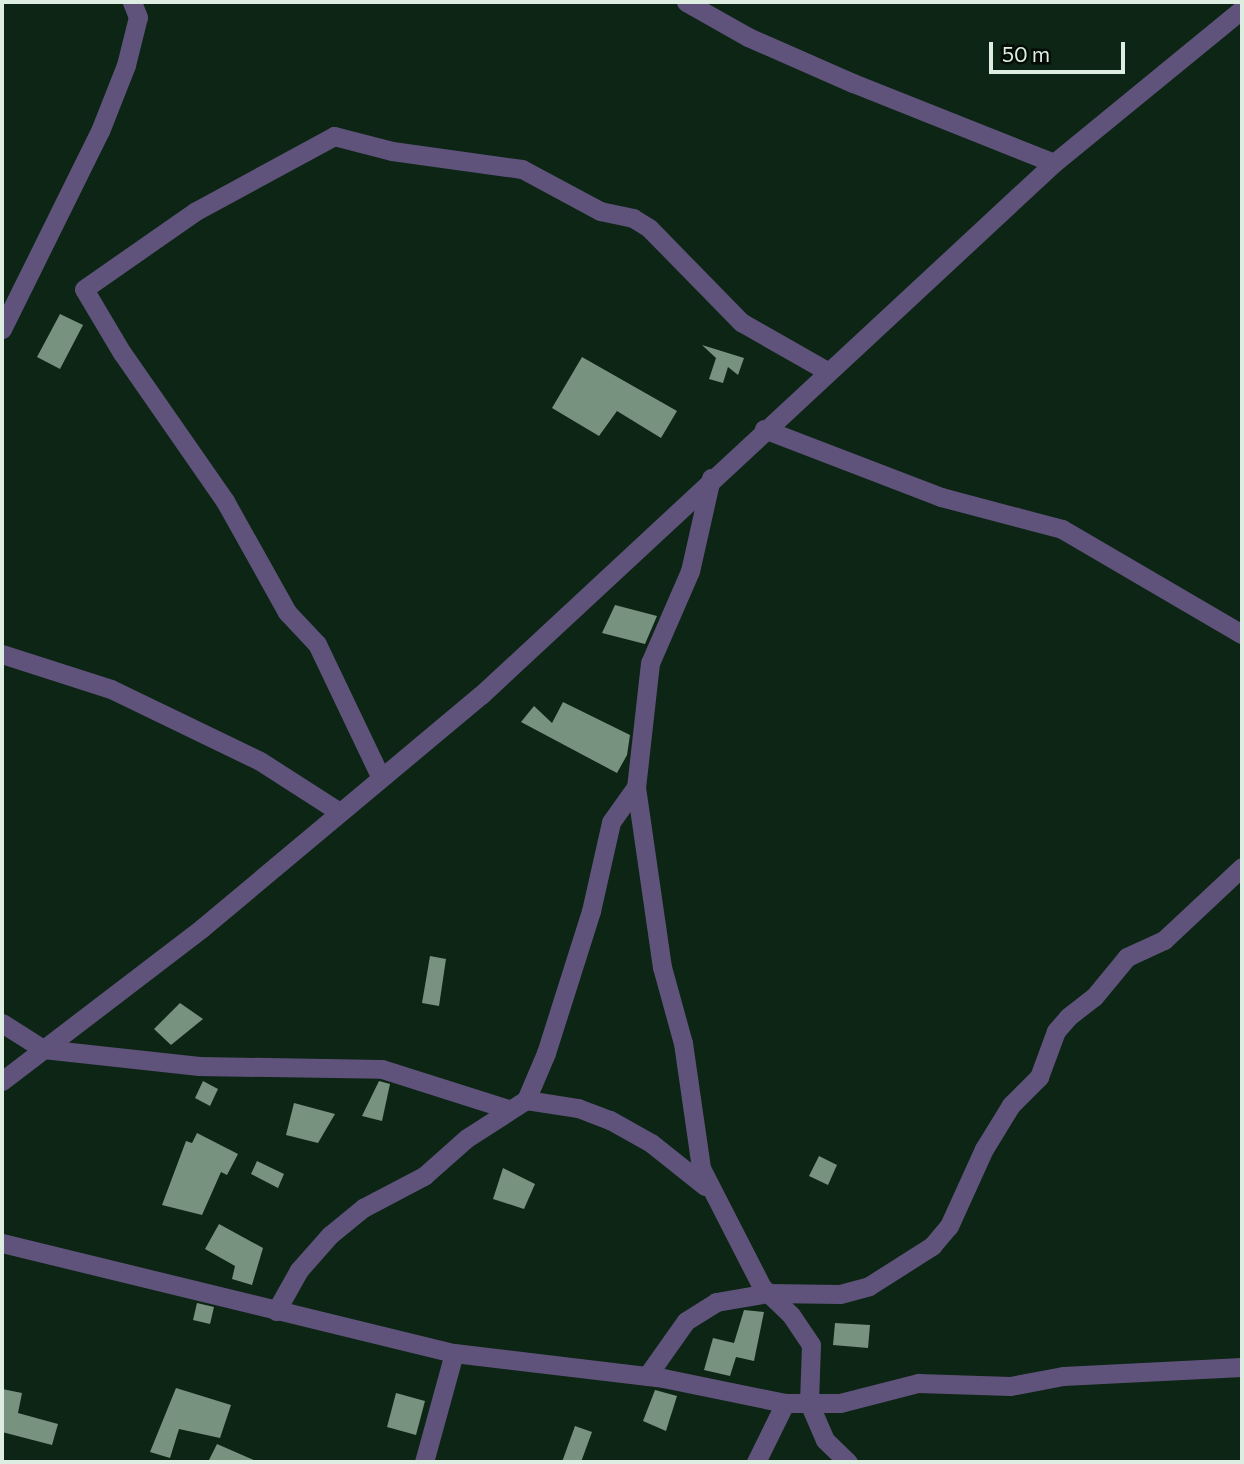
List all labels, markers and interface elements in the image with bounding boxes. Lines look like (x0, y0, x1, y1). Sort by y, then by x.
scale bar (992, 28, 1128, 72)
text: 50 m (1002, 41, 1050, 66)

